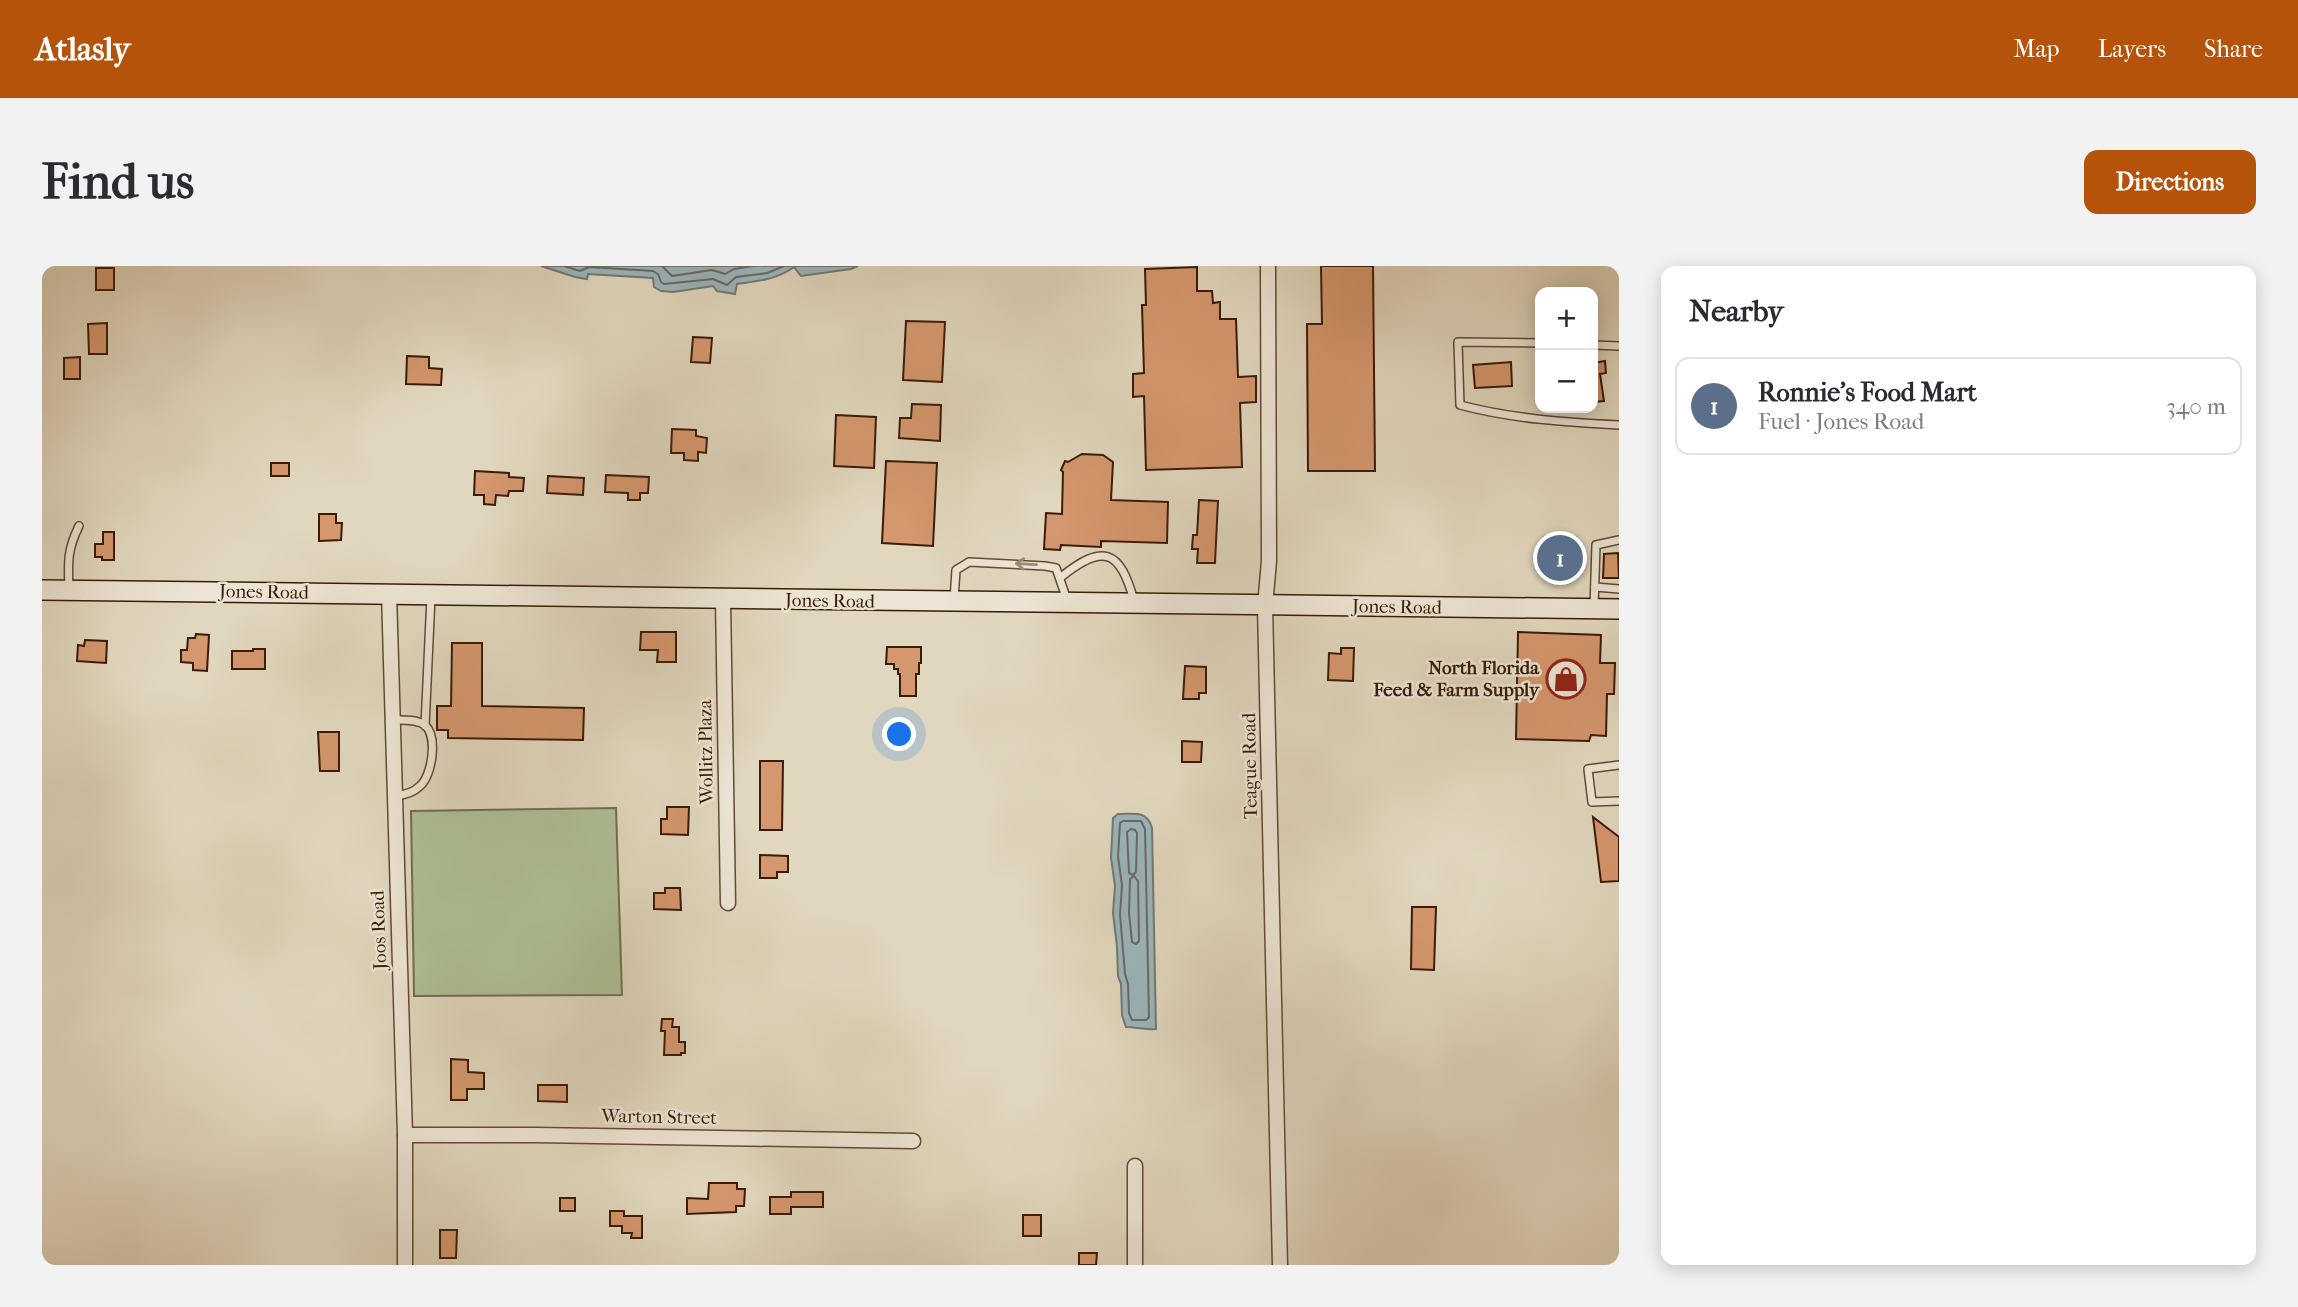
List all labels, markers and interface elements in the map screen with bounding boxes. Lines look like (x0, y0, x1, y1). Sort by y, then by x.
text: Atlasly (35, 30, 130, 69)
text: Map (2014, 35, 2060, 63)
text: Layers (2098, 35, 2166, 63)
text: Share (2204, 35, 2263, 63)
button: Directions (2084, 150, 2256, 214)
text: Find us (42, 153, 194, 211)
map controls (1535, 287, 1598, 413)
button: + (1535, 287, 1598, 350)
text: Nearby (1689, 294, 1784, 329)
button: − (1535, 350, 1598, 413)
text: Ronnie's Food Mart (1758, 377, 1977, 408)
text: 1 (1710, 393, 1718, 420)
text: 340 m (2166, 393, 2226, 420)
text: Fuel · Jones Road (1758, 408, 1924, 435)
pin: 1 (1537, 532, 1583, 584)
one-way arrow (1015, 558, 1038, 571)
street label: Jones Road (217, 580, 310, 604)
street label: Jones Road (783, 589, 876, 613)
street label: Jones Road (1350, 595, 1443, 619)
place label: North Florida Feed & Farm Supply (1372, 657, 1540, 701)
shop icon: North Florida Feed & Farm Supply (1545, 658, 1587, 700)
street label: Wollitz Plaza (694, 699, 718, 806)
street label: Teague Road (1238, 712, 1262, 819)
your location (882, 717, 916, 751)
street label: Joos Road (367, 889, 391, 972)
street label: Warton Street (600, 1105, 717, 1129)

